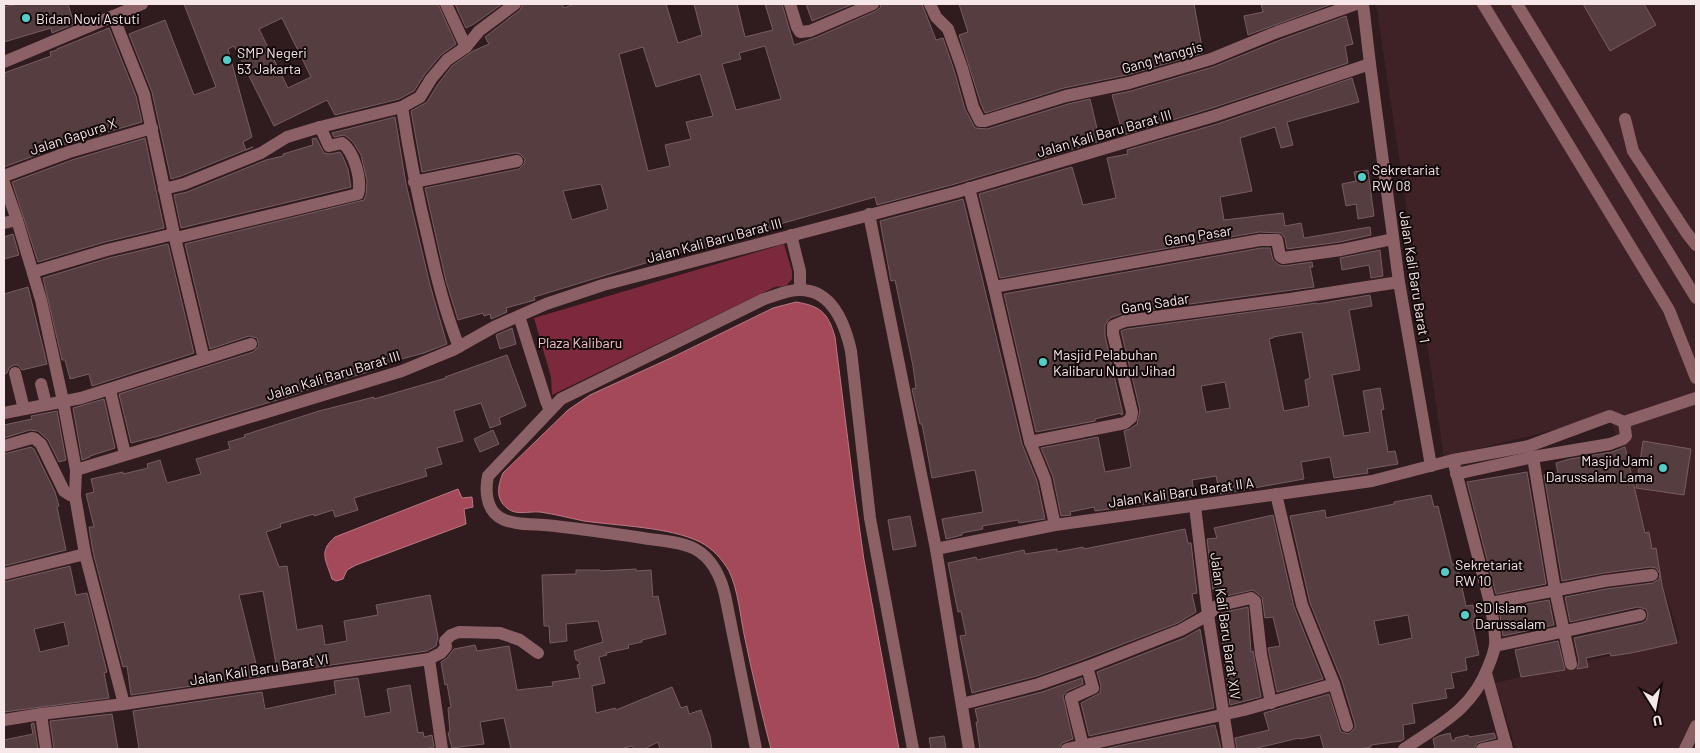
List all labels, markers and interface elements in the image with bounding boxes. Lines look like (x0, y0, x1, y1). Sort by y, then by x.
place label: Bidan Novi Astuti (36, 10, 140, 27)
marker: Bidan Novi Astuti (20, 12, 32, 24)
street label: Gang Manggis (1120, 37, 1205, 77)
place label: SMP Negeri 53 Jakarta (237, 44, 307, 77)
marker: SMP Negeri 53 Jakarta (221, 54, 233, 66)
street label: Jalan Kali Baru Barat III (1035, 106, 1173, 160)
street label: Jalan Gapura X (28, 114, 118, 158)
place label: Sekretariat RW 08 (1372, 161, 1440, 194)
marker: Sekretariat RW 08 (1356, 171, 1368, 183)
street label: Jalan Kali Baru Barat 1 (1396, 210, 1434, 344)
street label: Jalan Kali Baru Barat III (645, 214, 783, 266)
street label: Gang Pasar (1163, 221, 1233, 249)
street label: Gang Sadar (1120, 289, 1190, 317)
park label: Plaza Kalibaru (538, 334, 622, 351)
place label: Masjid Pelabuhan Kalibaru Nurul Jihad (1053, 346, 1175, 379)
street label: Jalan Kali Baru Barat III (264, 347, 402, 403)
marker: Masjid Pelabuhan Kalibaru Nurul Jihad (1037, 356, 1049, 368)
place label: Masjid Jami Darussalam Lama (1546, 452, 1653, 485)
marker: Masjid Jami Darussalam Lama (1657, 462, 1669, 474)
street label: Jalan Kali Baru Barat II A (1107, 473, 1255, 511)
street label: Jalan Kali Baru Barat XIV (1207, 551, 1245, 701)
place label: Sekretariat RW 10 (1455, 556, 1523, 589)
marker: Sekretariat RW 10 (1439, 566, 1451, 578)
place label: SD Islam Darussalam (1475, 599, 1546, 632)
marker: SD Islam Darussalam (1459, 609, 1471, 621)
street label: Jalan Kali Baru Barat VI (188, 650, 330, 688)
north arrow (1630, 683, 1680, 733)
text: U (1651, 712, 1664, 730)

